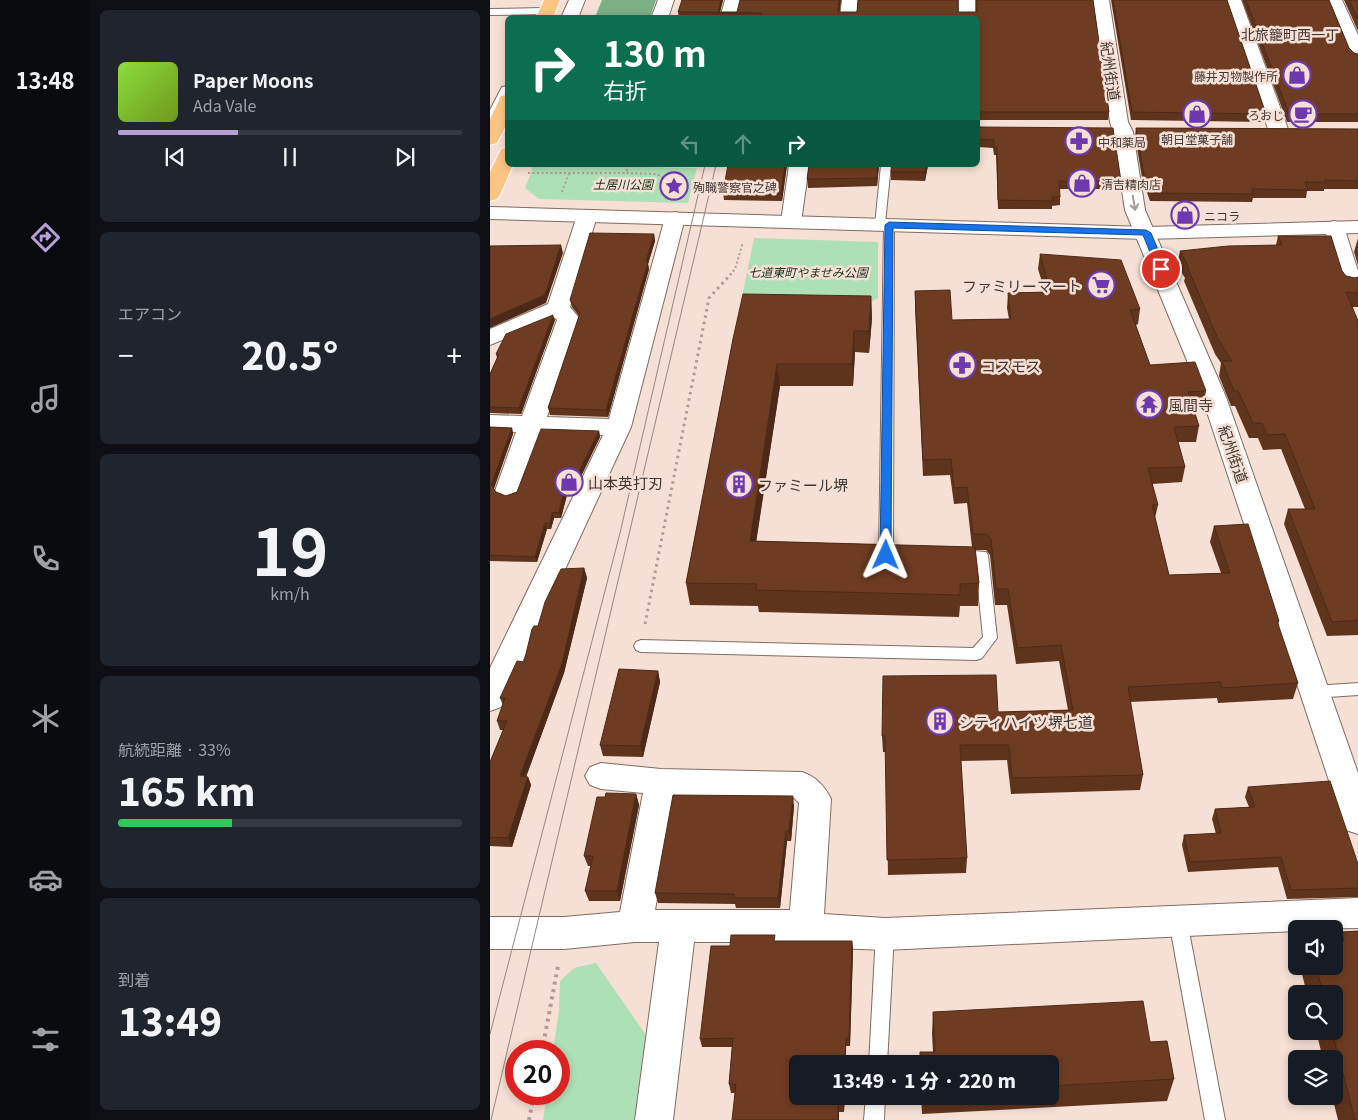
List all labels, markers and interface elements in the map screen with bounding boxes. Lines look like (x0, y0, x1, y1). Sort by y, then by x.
district label: 北旅籠町西一丁 (1241, 24, 1339, 44)
text: 130 m (603, 26, 707, 77)
icon: right (520, 35, 585, 100)
street label: 紀州街道 (1096, 40, 1126, 102)
shop icon: 藤井刃物製作所 (1282, 60, 1312, 90)
text: 13:48 (15, 63, 75, 95)
text: Paper Moons (193, 66, 314, 93)
place label: 藤井刃物製作所 (1194, 67, 1278, 84)
text: 右折 (603, 73, 647, 105)
text: Ada Vale (193, 93, 256, 117)
shop icon: 朝日堂菓子舗 (1182, 99, 1212, 129)
cafe icon: ろおじ (1288, 99, 1318, 129)
place label: ろおじ (1248, 106, 1284, 123)
pharmacy icon: 中和薬局 (1064, 126, 1094, 156)
icon: left (676, 130, 704, 158)
icon: ahead (729, 130, 757, 158)
icon: right (782, 130, 810, 158)
place label: 朝日堂菓子舗 (1161, 130, 1233, 147)
place label: 中和薬局 (1098, 133, 1146, 150)
icon: previous (161, 143, 189, 171)
icon: pause (276, 143, 304, 171)
icon: next (391, 143, 419, 171)
shop icon: 清吉精肉店 (1067, 168, 1097, 198)
place icon: 殉職警察官之碑 (659, 171, 689, 201)
park label: 土居川公園 (593, 175, 655, 192)
place label: 清吉精肉店 (1101, 175, 1161, 192)
place label: 殉職警察官之碑 (693, 178, 777, 195)
one-way arrow (1130, 195, 1140, 211)
shop icon: ニコラ (1170, 200, 1200, 230)
place label: ニコラ (1204, 207, 1240, 224)
icon: directions (28, 220, 63, 255)
pin (1140, 248, 1182, 290)
icon: arrive (1147, 255, 1175, 283)
park label: 七道東町やませみ公園 (748, 263, 870, 280)
supermarket icon: ファミリーマート (1086, 270, 1116, 300)
place label: ファミリーマート (962, 275, 1082, 296)
text: エアコン (118, 301, 182, 325)
text: 20.5° (242, 326, 338, 381)
text: − (118, 334, 134, 374)
text: + (446, 334, 462, 374)
pharmacy icon: コスモス (947, 350, 977, 380)
place label: コスモス (981, 355, 1041, 376)
icon: music (28, 381, 63, 416)
temple icon: 風間寺 (1134, 389, 1164, 419)
place label: 風間寺 (1168, 394, 1213, 415)
street label: 紀州街道 (1214, 422, 1254, 486)
shop icon: 山本英打刃 (554, 467, 584, 497)
building icon: ファミール堺 (724, 469, 754, 499)
place label: 山本英打刃 (588, 472, 663, 493)
place label: ファミール堺 (758, 474, 848, 495)
text: 19 (252, 501, 328, 595)
position arrow (859, 528, 911, 580)
icon: phone (28, 541, 63, 576)
text: km/h (270, 581, 310, 605)
icon: climate (28, 701, 63, 736)
building icon: シティハイツ堺七道 (925, 706, 955, 736)
place label: シティハイツ堺七道 (959, 711, 1093, 732)
text: 航続距離 · 33% (118, 737, 231, 761)
text: 165 km (118, 762, 256, 817)
icon: car (28, 862, 63, 897)
map controls (1288, 920, 1343, 1105)
button: sound (1288, 920, 1343, 975)
text: 到着 (118, 967, 150, 991)
button: search (1288, 985, 1343, 1040)
text: 13:49 (118, 992, 222, 1047)
icon: filters (28, 1022, 63, 1057)
speed limit sign: 20 (505, 1040, 570, 1105)
button: layers (1288, 1050, 1343, 1105)
text: 13:49 · 1 分 · 220 m (832, 1066, 1016, 1093)

